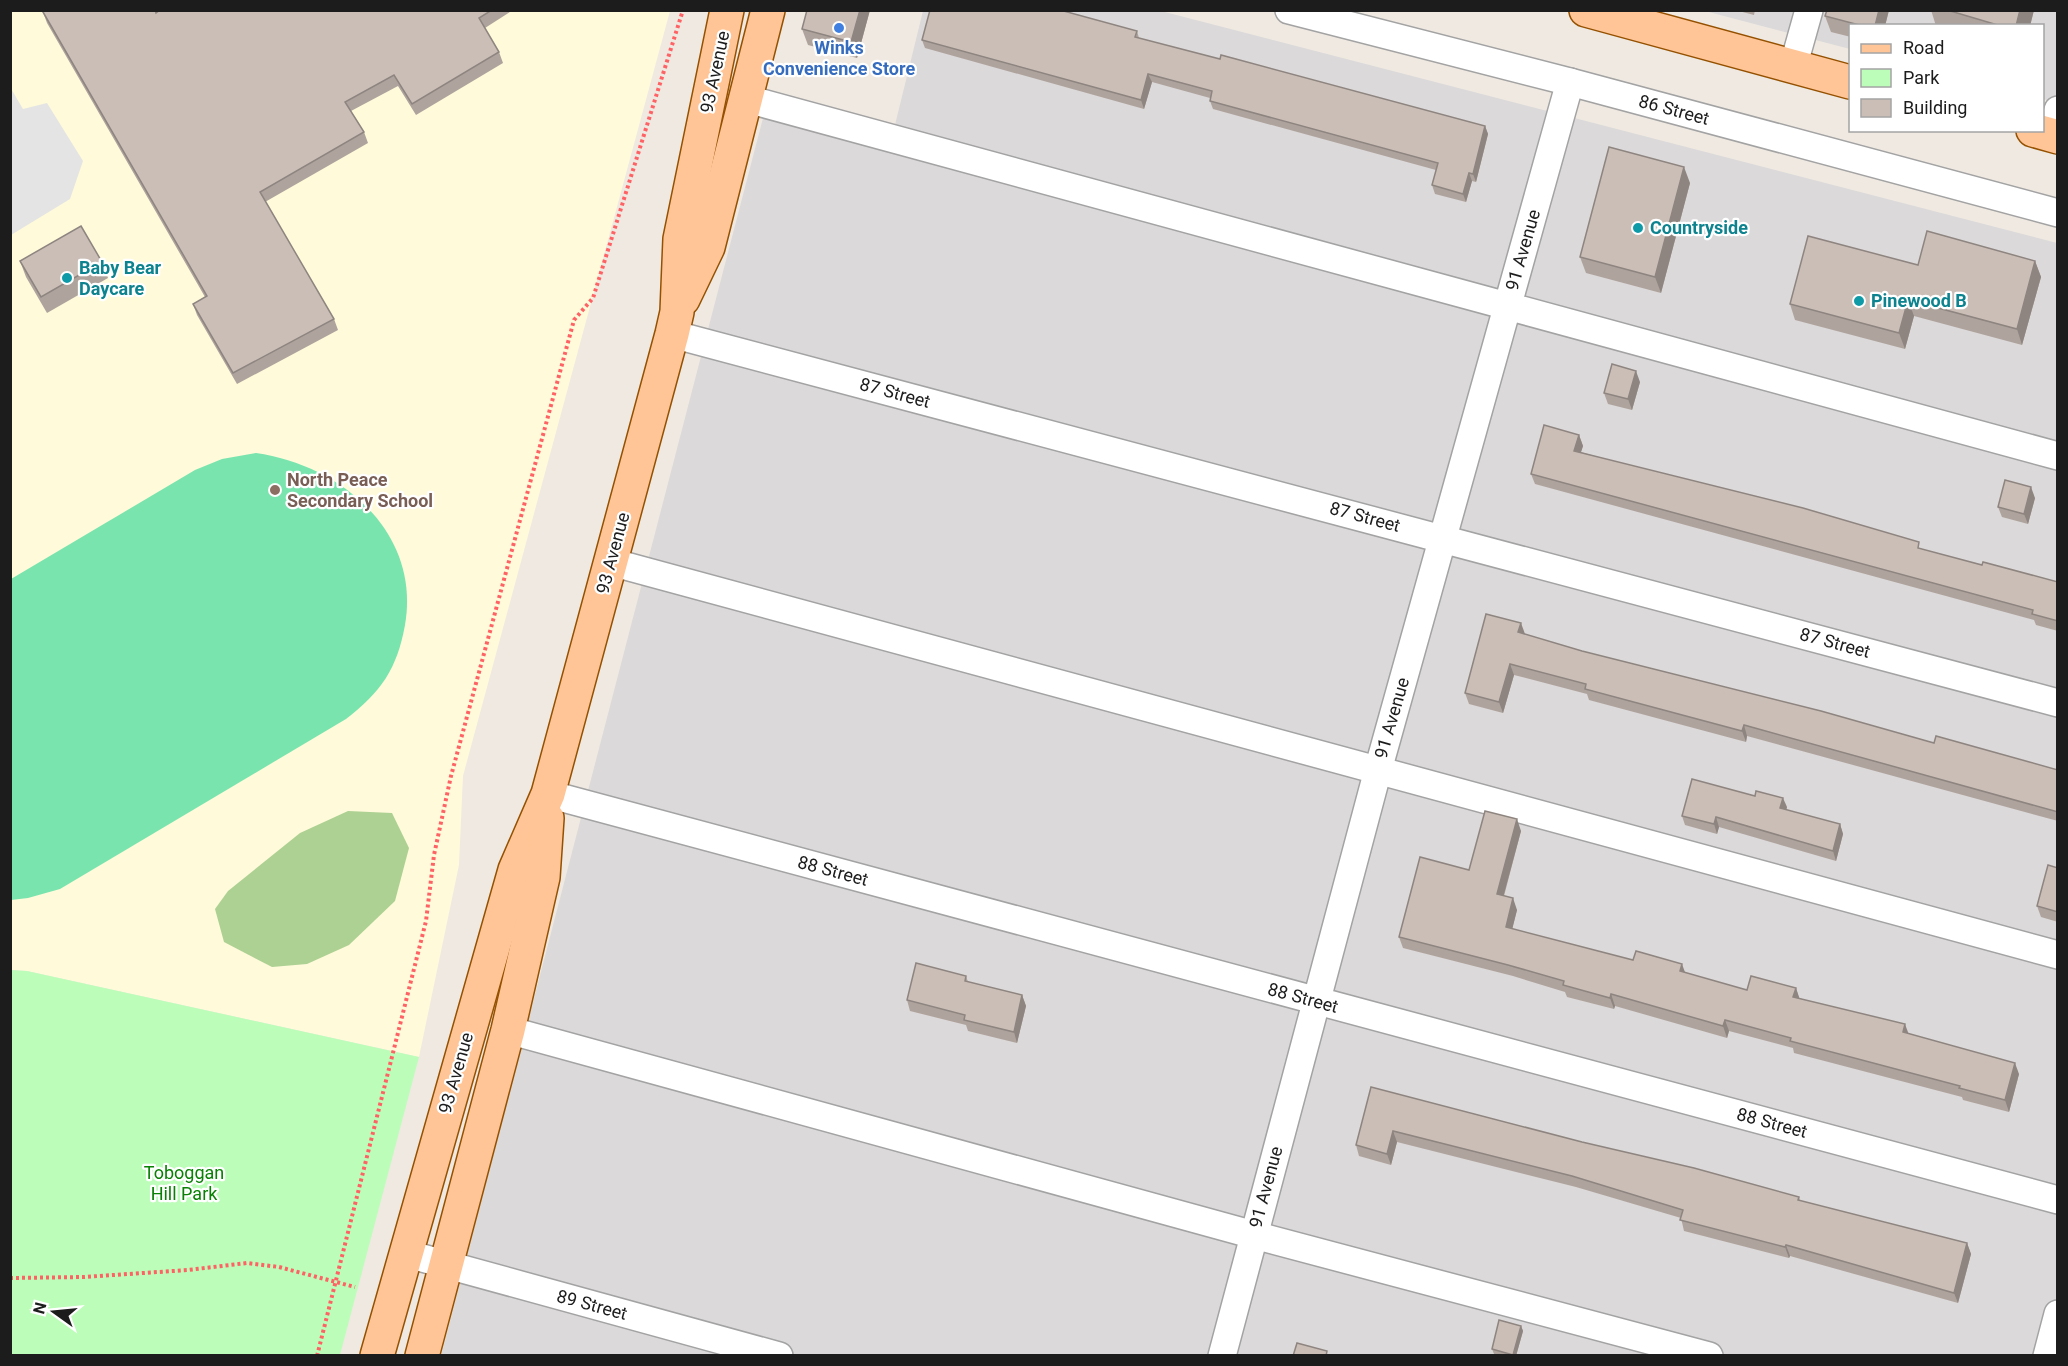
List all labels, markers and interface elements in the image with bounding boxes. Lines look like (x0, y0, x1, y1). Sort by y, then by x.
marker: Winks Convenience Store (832, 21, 846, 35)
legend (1849, 24, 2044, 132)
street label: 93 Avenue (696, 29, 733, 115)
place label: Winks Convenience Store (763, 37, 915, 79)
text: Road (1903, 37, 1944, 58)
text: Park (1903, 67, 1940, 88)
street label: 86 Street (1637, 90, 1712, 129)
text: Building (1903, 97, 1967, 118)
street label: 91 Avenue (1501, 207, 1544, 293)
place label: Countryside (1650, 217, 1748, 238)
marker: Countryside (1631, 221, 1645, 235)
place label: Baby Bear Daycare (79, 257, 162, 299)
marker: Baby Bear Daycare (60, 271, 74, 285)
place label: Pinewood B (1871, 290, 1967, 311)
marker: Pinewood B (1852, 294, 1866, 308)
street label: 87 Street (858, 373, 933, 412)
place label: North Peace Secondary School (287, 469, 433, 511)
marker: North Peace Secondary School (268, 483, 282, 497)
street label: 87 Street (1328, 497, 1403, 536)
street label: 93 Avenue (592, 510, 633, 596)
street label: 87 Street (1798, 623, 1873, 662)
street label: 91 Avenue (1370, 675, 1413, 761)
street label: 88 Street (796, 851, 871, 890)
street label: 88 Street (1266, 978, 1341, 1017)
street label: 93 Avenue (434, 1030, 477, 1116)
street label: 88 Street (1735, 1103, 1810, 1142)
street label: 91 Avenue (1245, 1144, 1286, 1230)
park label: Toboggan Hill Park (144, 1162, 224, 1204)
north arrow (24, 1282, 84, 1342)
street label: 89 Street (555, 1285, 630, 1324)
text: N (29, 1300, 51, 1316)

